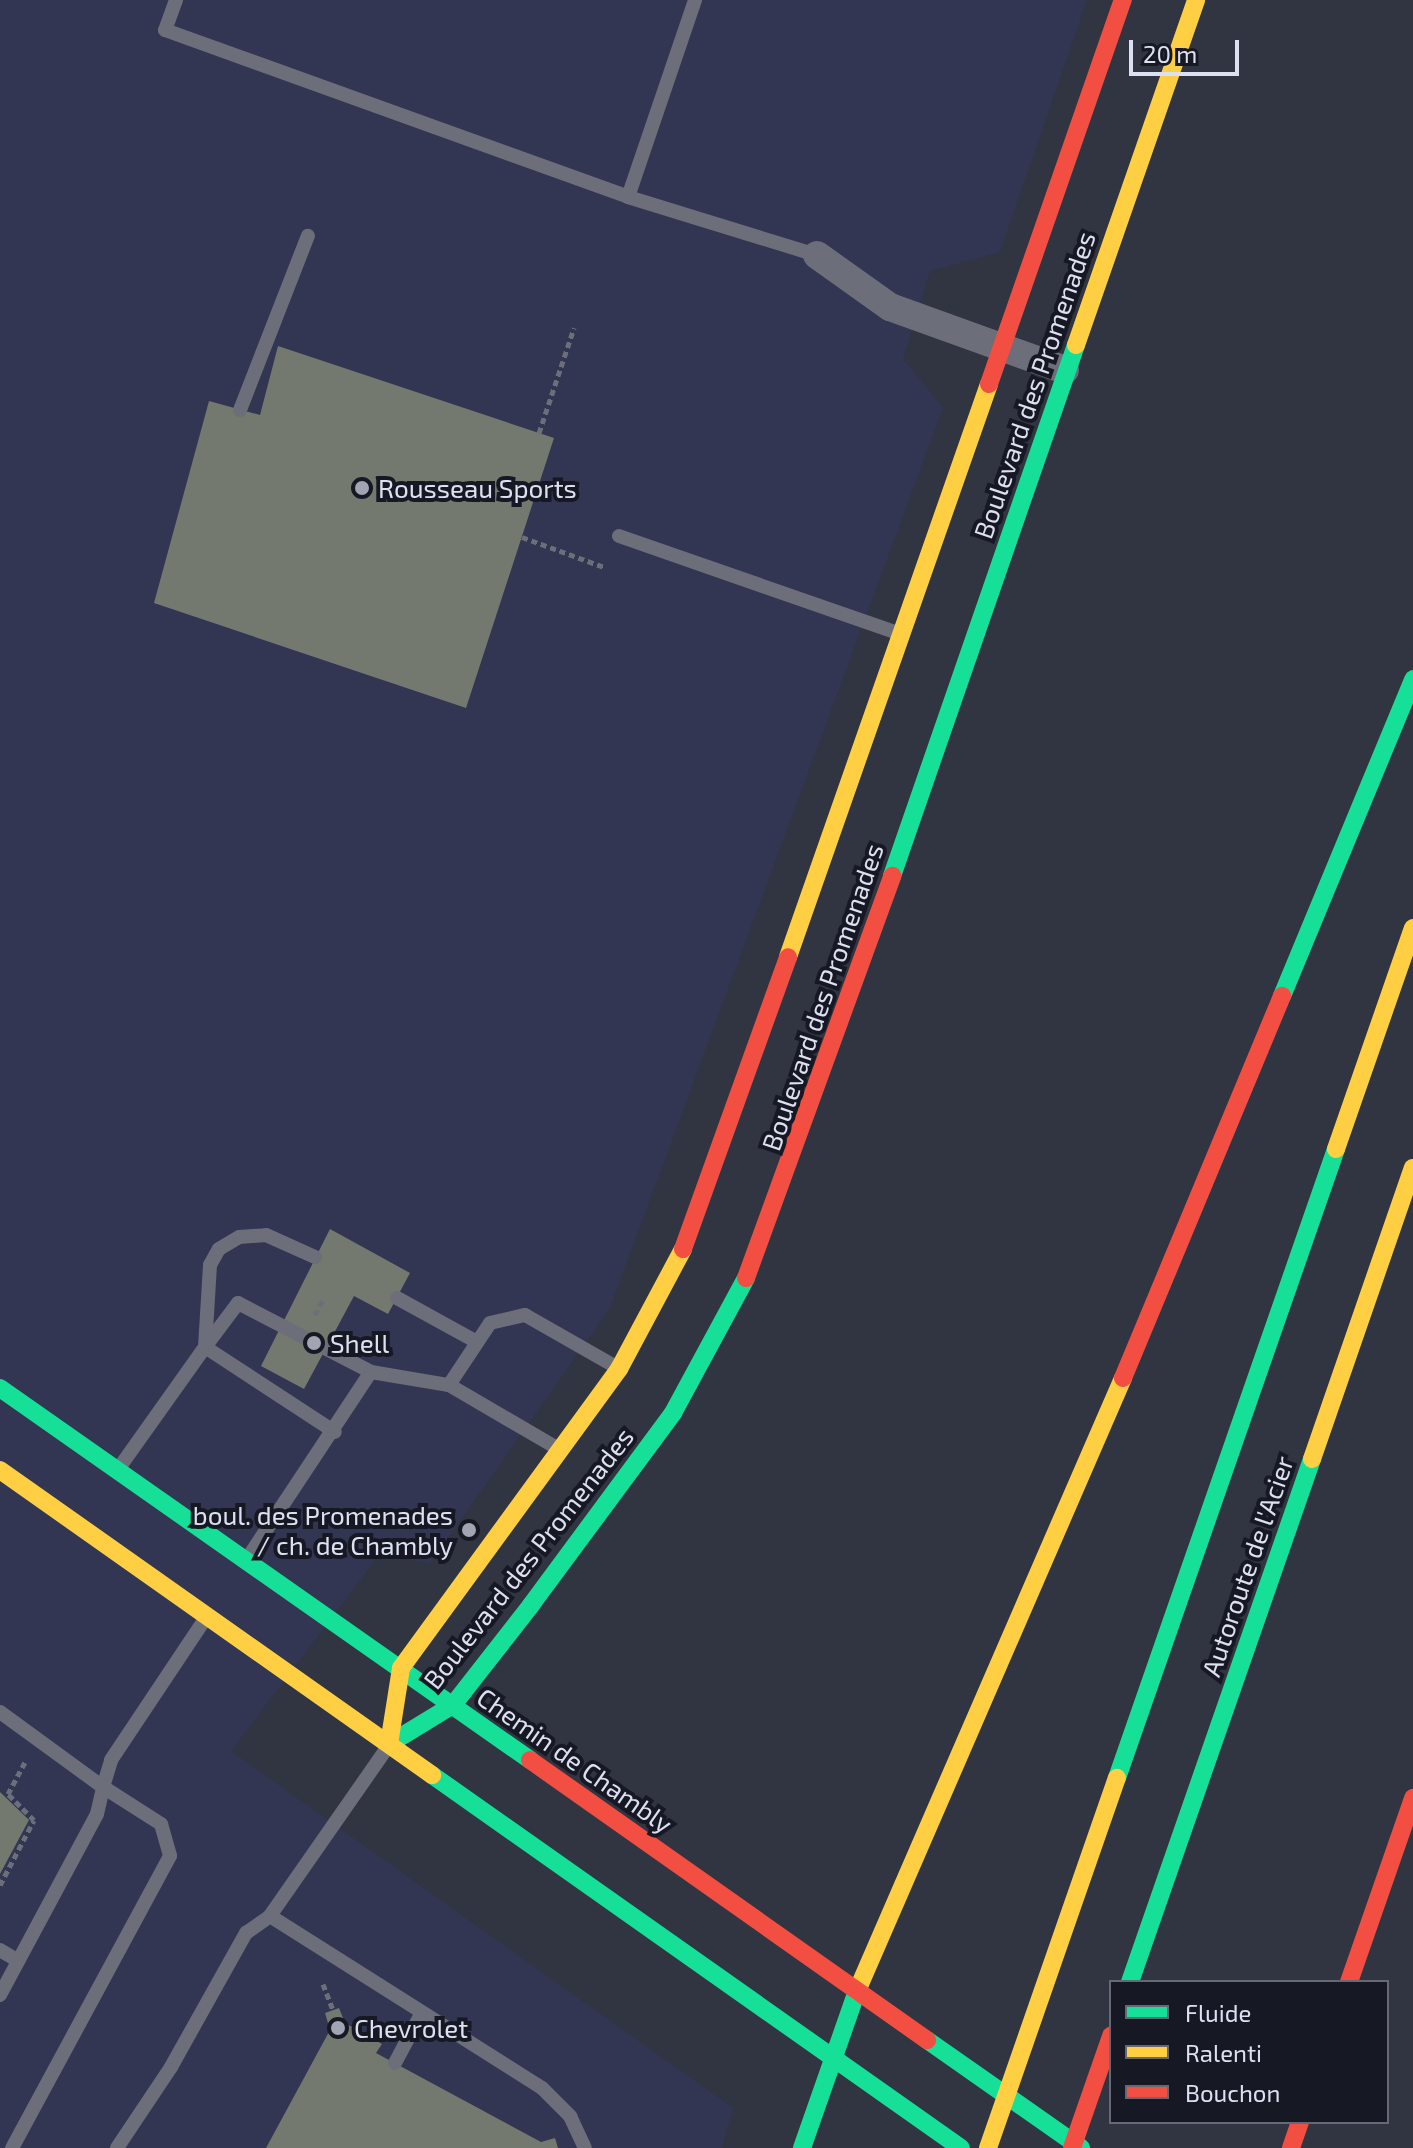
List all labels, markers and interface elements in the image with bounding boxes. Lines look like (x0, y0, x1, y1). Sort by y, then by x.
scale bar (1133, 24, 1243, 74)
text: 20 m (1143, 39, 1197, 68)
street label: Boulevard des Promenades (967, 228, 1101, 542)
place label: Rousseau Sports (378, 472, 577, 504)
marker: Rousseau Sports (353, 479, 371, 497)
street label: Boulevard des Promenades (755, 840, 889, 1154)
place label: Shell (330, 1327, 389, 1359)
marker: Shell (305, 1334, 323, 1352)
street label: Boulevard des Promenades (416, 1421, 640, 1695)
street label: Autoroute de l'Acier (1195, 1452, 1299, 1680)
place label: boul. des Promenades / ch. de Chambly (193, 1499, 453, 1560)
marker: boul. des Promenades / ch. de Chambly (460, 1521, 478, 1539)
street label: Chemin de Chambly (471, 1681, 679, 1839)
legend (1109, 1980, 1389, 2124)
text: Fluide (1185, 1998, 1251, 2027)
place label: Chevrolet (354, 2012, 468, 2044)
marker: Chevrolet (329, 2019, 347, 2037)
text: Ralenti (1185, 2038, 1262, 2067)
text: Bouchon (1185, 2078, 1280, 2107)

